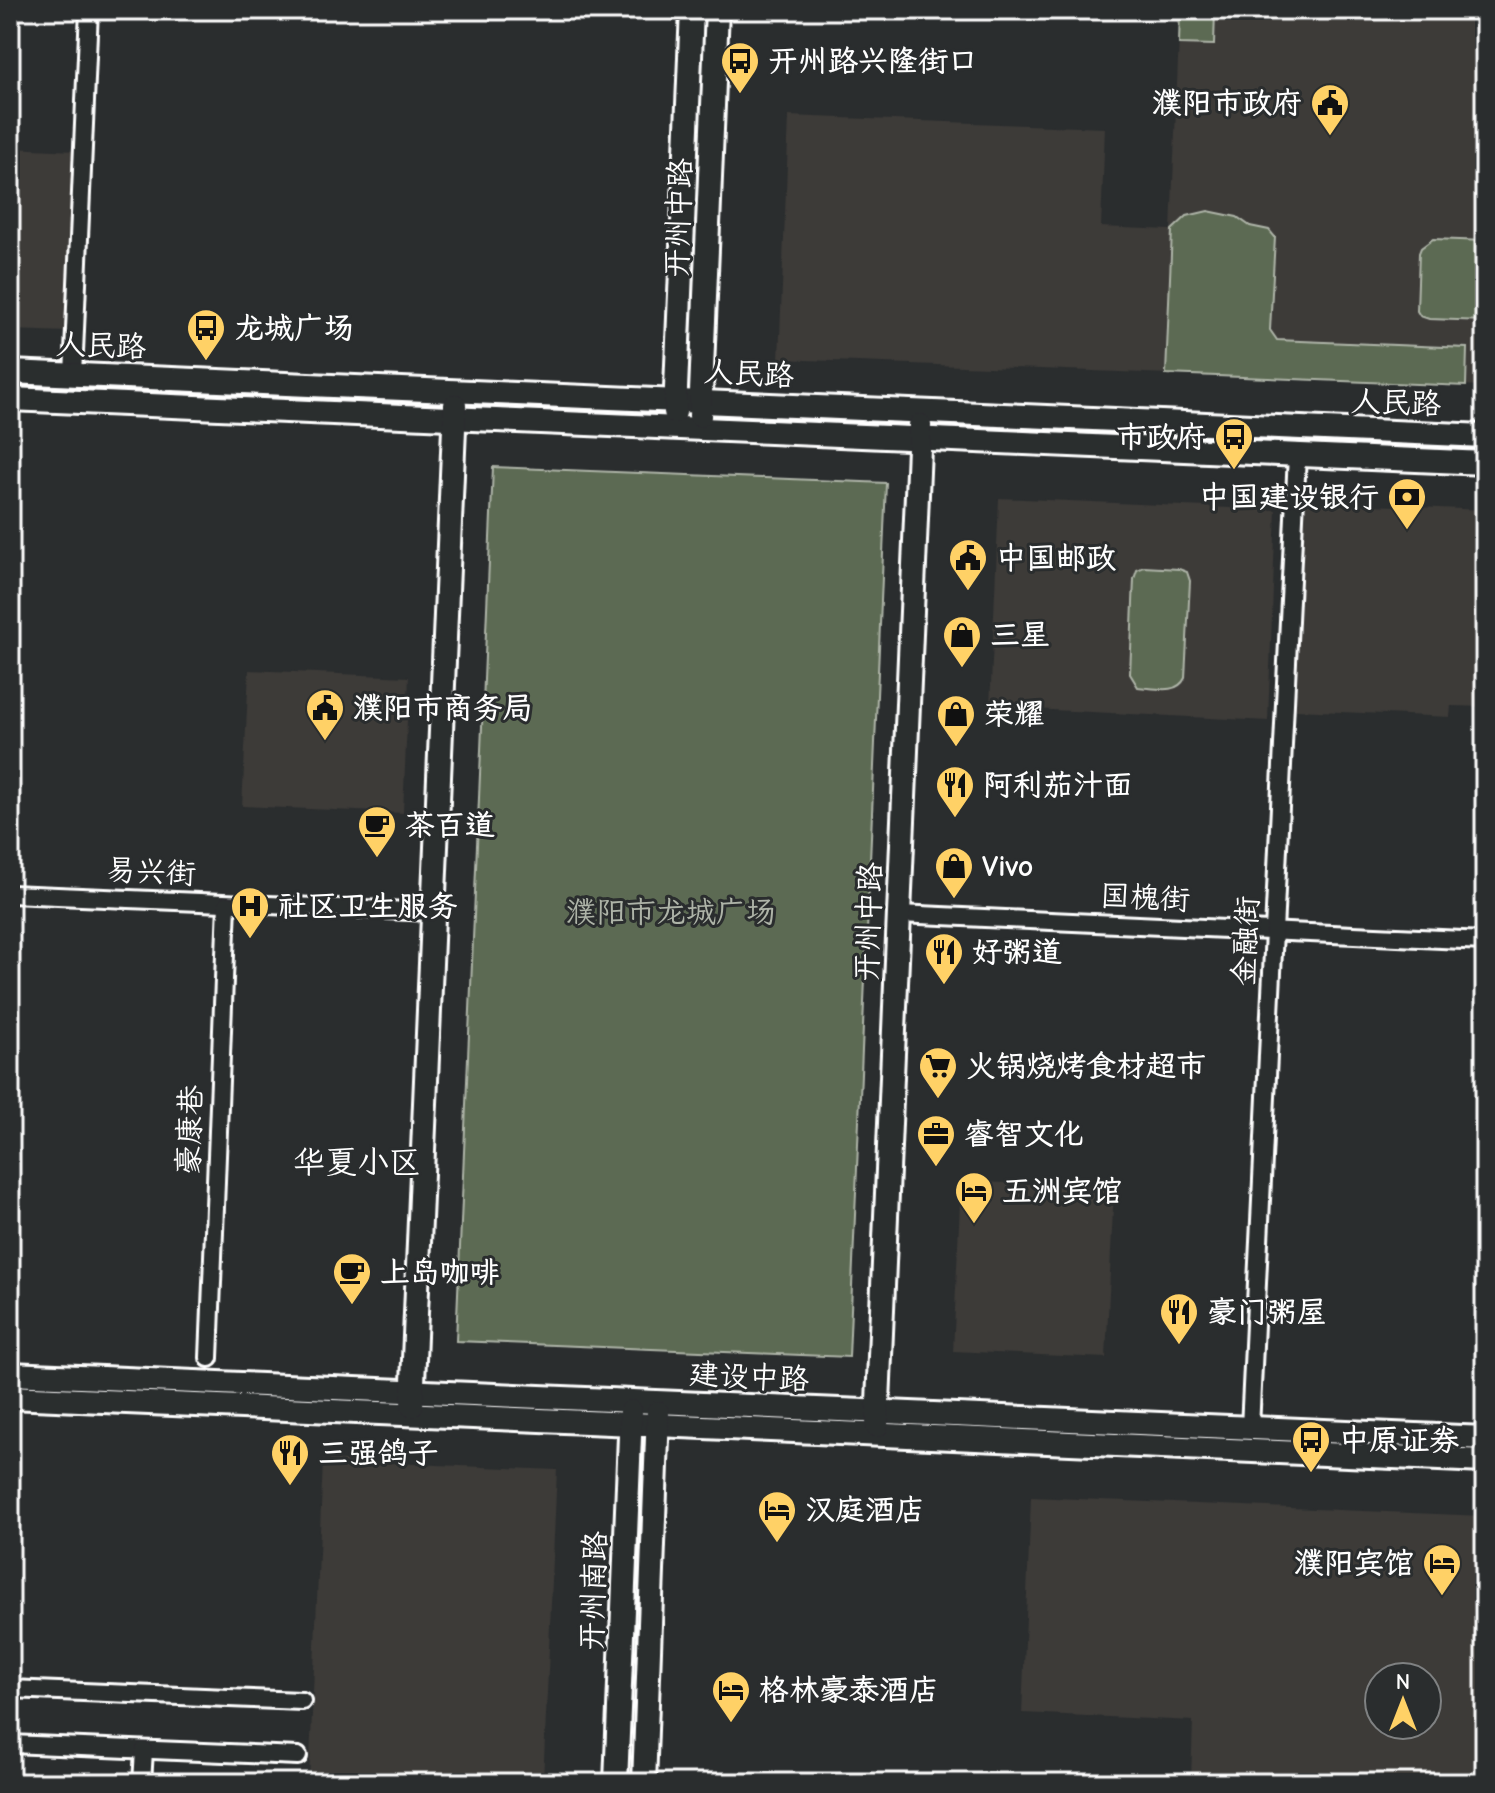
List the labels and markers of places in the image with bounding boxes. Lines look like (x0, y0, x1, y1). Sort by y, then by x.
bus stop icon: 开州路兴隆街口 (719, 40, 761, 95)
place label: 开州路兴隆街口 (768, 44, 978, 79)
public building icon: 濮阳市政府 (1309, 82, 1351, 137)
place label: 濮阳市政府 (1152, 86, 1302, 121)
bus stop icon: 龙城广场 (185, 307, 227, 362)
place label: 龙城广场 (234, 311, 354, 346)
bus stop icon: 市政府 (1213, 416, 1255, 471)
place label: 市政府 (1116, 420, 1206, 455)
bank icon: 中国建设银行 (1386, 476, 1428, 531)
place label: 中国建设银行 (1199, 480, 1379, 515)
public building icon: 中国邮政 (947, 537, 989, 592)
place label: 中国邮政 (996, 541, 1116, 576)
shop icon: 三星 (941, 614, 983, 669)
place label: 三星 (990, 618, 1050, 653)
public building icon: 濮阳市商务局 (304, 687, 346, 742)
place label: 濮阳市商务局 (353, 691, 533, 726)
shop icon: 荣耀 (935, 693, 977, 748)
place label: 荣耀 (984, 697, 1044, 732)
restaurant icon: 阿利茄汁面 (934, 764, 976, 819)
place label: 阿利茄汁面 (983, 768, 1133, 803)
cafe icon: 茶百道 (356, 804, 398, 859)
place label: 茶百道 (405, 808, 495, 843)
shop icon: Vivo (933, 845, 975, 900)
place label: Vivo (982, 849, 1033, 884)
hospital icon: 社区卫生服务 (229, 885, 271, 940)
place label: 社区卫生服务 (278, 889, 458, 924)
restaurant icon: 好粥道 (923, 931, 965, 986)
place label: 好粥道 (972, 935, 1062, 970)
supermarket icon: 火锅烧烤食材超市 (917, 1045, 959, 1100)
place label: 火锅烧烤食材超市 (966, 1049, 1206, 1084)
office icon: 睿智文化 (915, 1113, 957, 1168)
place label: 睿智文化 (964, 1117, 1084, 1152)
hotel icon: 五洲宾馆 (953, 1170, 995, 1225)
place label: 五洲宾馆 (1002, 1174, 1122, 1209)
cafe icon: 上岛咖啡 (331, 1251, 373, 1306)
place label: 上岛咖啡 (380, 1255, 500, 1290)
restaurant icon: 豪门粥屋 (1158, 1291, 1200, 1346)
place label: 豪门粥屋 (1207, 1295, 1327, 1330)
bus stop icon: 中原证券 (1290, 1419, 1332, 1474)
place label: 中原证券 (1339, 1423, 1459, 1458)
restaurant icon: 三强鸽子 (269, 1432, 311, 1487)
place label: 三强鸽子 (318, 1436, 438, 1471)
hotel icon: 汉庭酒店 (756, 1489, 798, 1544)
place label: 汉庭酒店 (805, 1493, 925, 1528)
hotel icon: 濮阳宾馆 (1421, 1542, 1463, 1597)
place label: 濮阳宾馆 (1294, 1546, 1414, 1581)
hotel icon: 格林豪泰酒店 (710, 1669, 752, 1724)
place label: 格林豪泰酒店 (759, 1673, 939, 1708)

